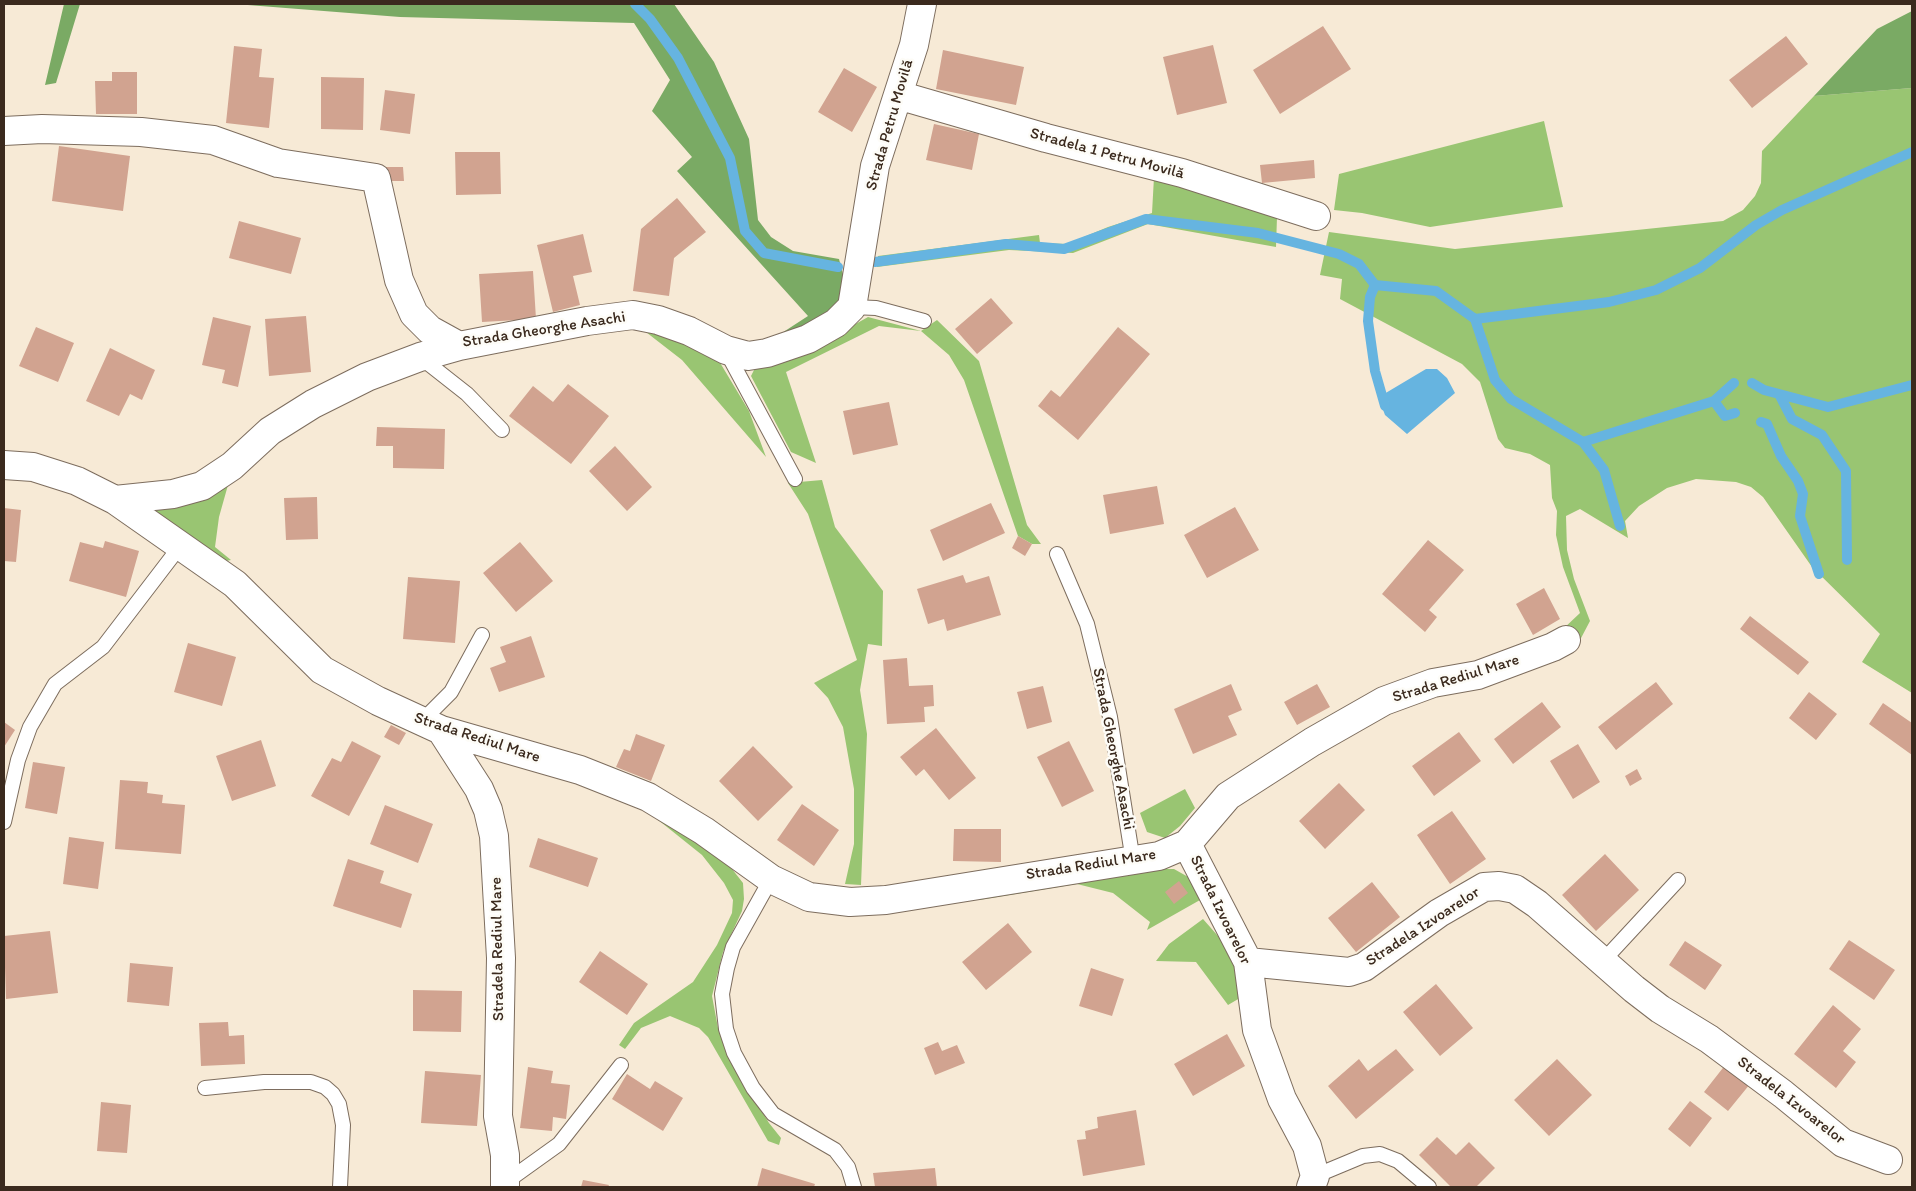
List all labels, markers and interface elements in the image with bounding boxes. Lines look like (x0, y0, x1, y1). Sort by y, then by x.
street label: Strada Petru Movilă (862, 57, 918, 193)
street label: Stradela 1 Petru Movilă (1028, 124, 1186, 184)
street label: Strada Gheorghe Asachi (461, 308, 627, 352)
street label: Strada Rediul Mare (1390, 651, 1522, 707)
street label: Strada Gheorghe Asachi (1088, 666, 1138, 832)
street label: Strada Rediul Mare (411, 709, 543, 767)
street label: Strada Rediul Mare (1025, 845, 1157, 885)
street label: Strada Izvoarelor (1185, 852, 1255, 968)
street label: Stradela Rediul Mare (487, 877, 509, 1021)
street label: Stradela Izvoarelor (1363, 883, 1483, 971)
street label: Stradela Izvoarelor (1733, 1053, 1849, 1149)

